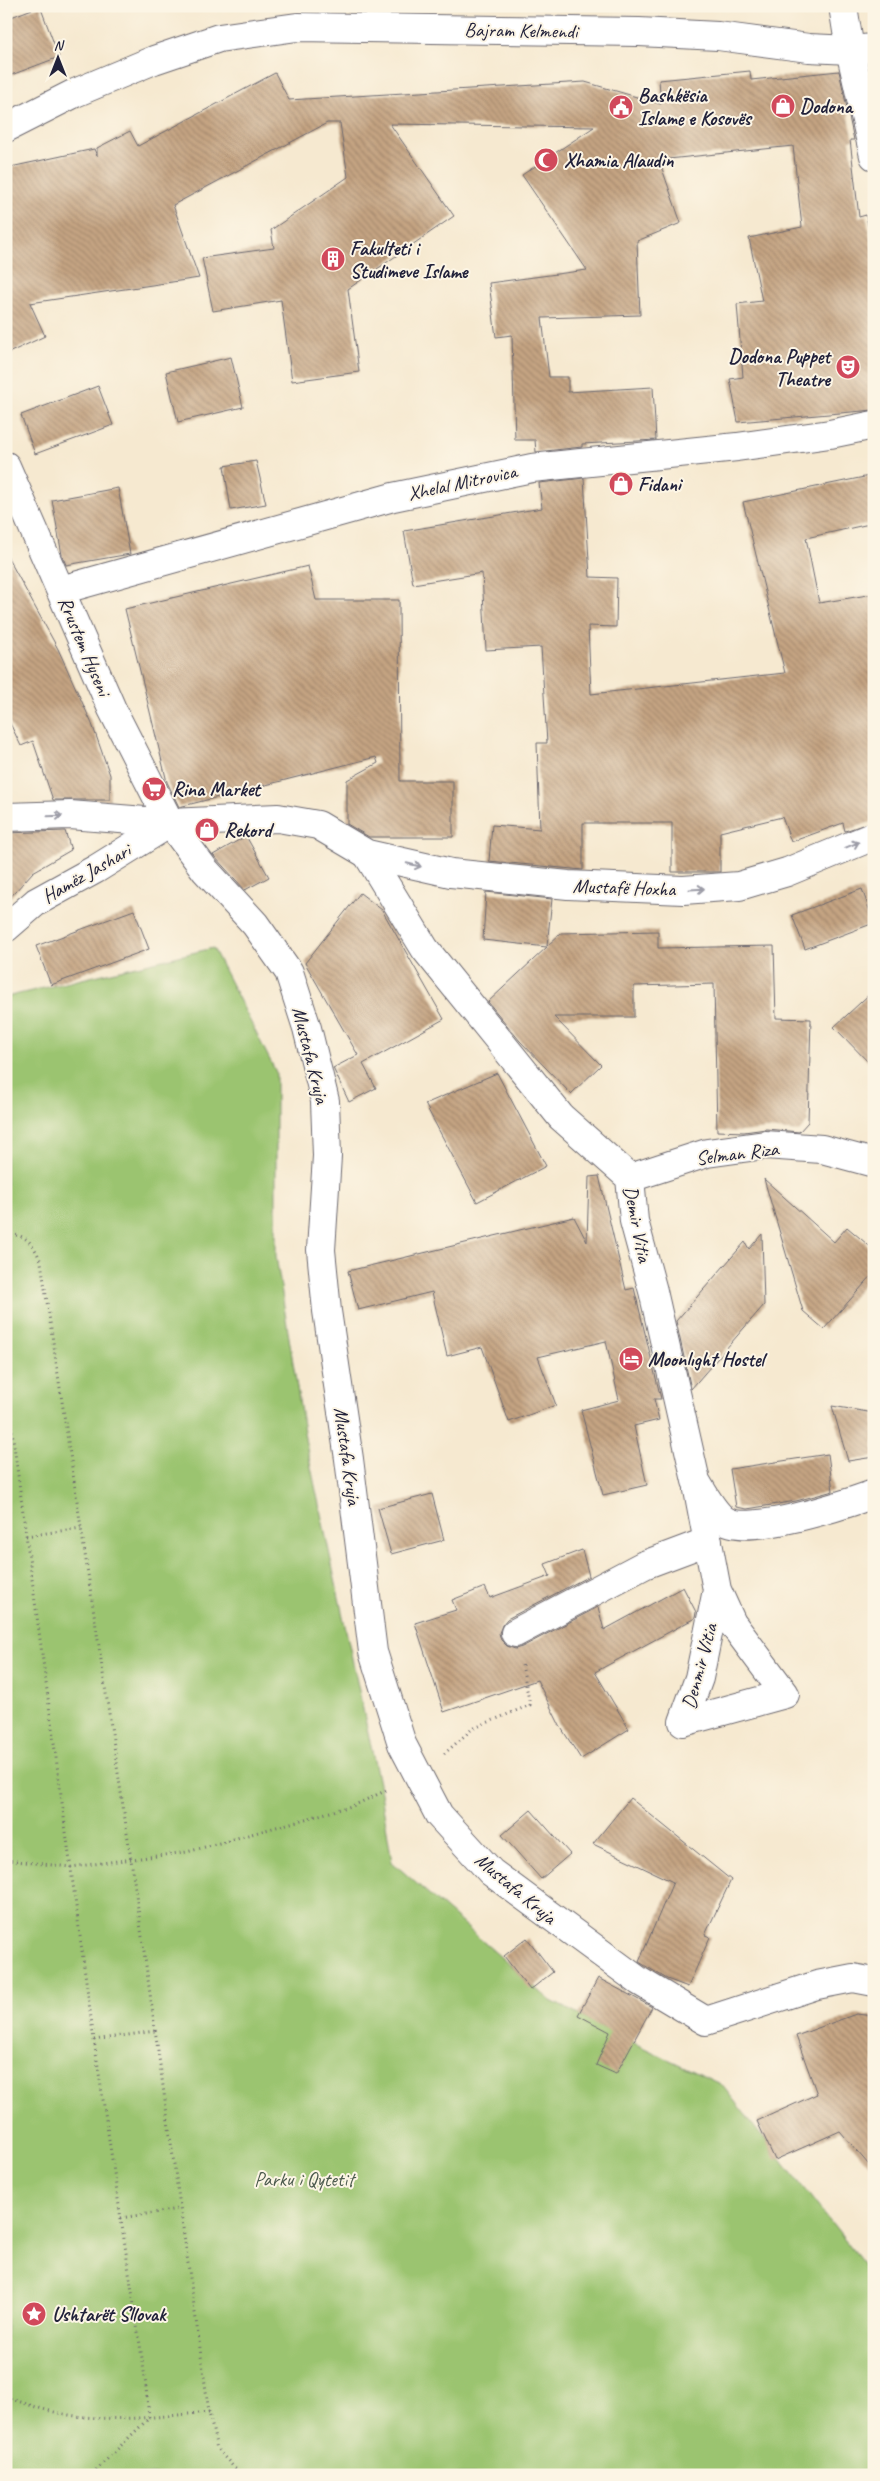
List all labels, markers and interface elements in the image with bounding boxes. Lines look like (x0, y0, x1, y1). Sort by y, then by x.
street label: Bajram Kelmendi (464, 17, 580, 44)
north arrow (32, 32, 82, 82)
text: N (54, 37, 65, 54)
place label: Bashkësia Islame e Kosovës (638, 83, 753, 131)
shop icon: Dodona (770, 93, 796, 119)
public building icon: Bashkësia Islame e Kosovës (608, 94, 634, 120)
place label: Dodona (800, 94, 854, 119)
mosque icon: Xhamia Alaudin (533, 147, 559, 173)
place label: Xhamia Alaudin (564, 148, 674, 173)
place label: Fakulteti i Studimeve Islame (350, 236, 469, 284)
building icon: Fakulteti i Studimeve Islame (320, 246, 346, 272)
place label: Dodona Puppet Theatre (729, 344, 832, 392)
theatre icon: Dodona Puppet Theatre (835, 354, 861, 380)
street label: Xhelal Mitrovica (405, 458, 521, 506)
shop icon: Fidani (608, 471, 634, 497)
place label: Fidani (638, 472, 684, 497)
street label: Rrustem Hyseni (52, 593, 117, 702)
supermarket icon: Rina Market (141, 776, 167, 802)
place label: Rina Market (172, 777, 262, 802)
one-way arrow (47, 811, 63, 820)
shop icon: Rekord (194, 817, 220, 843)
place label: Rekord (224, 818, 275, 843)
street label: Hamëz Jashari (37, 837, 137, 909)
one-way arrow (844, 839, 859, 849)
one-way arrow (406, 861, 422, 870)
street label: Mustafë Hoxha (572, 873, 678, 902)
one-way arrow (689, 884, 705, 893)
street label: Mustafa Kruja (286, 1004, 335, 1108)
street label: Selman Riza (694, 1136, 781, 1171)
street label: Demir Vitia (618, 1184, 658, 1266)
hotel icon: Moonlıght Hostel (618, 1346, 644, 1372)
place label: Moonlıght Hostel (648, 1347, 768, 1372)
street label: Mustafa Kruja (328, 1406, 367, 1509)
street label: Denmir Vitia (676, 1619, 723, 1712)
street label: Mustafa Kruja (470, 1847, 563, 1931)
park label: Parku i Qytetit (254, 2167, 357, 2192)
place icon: Ushtarët Sllovak (21, 2301, 47, 2327)
place label: Ushtarët Sllovak (52, 2302, 167, 2327)

